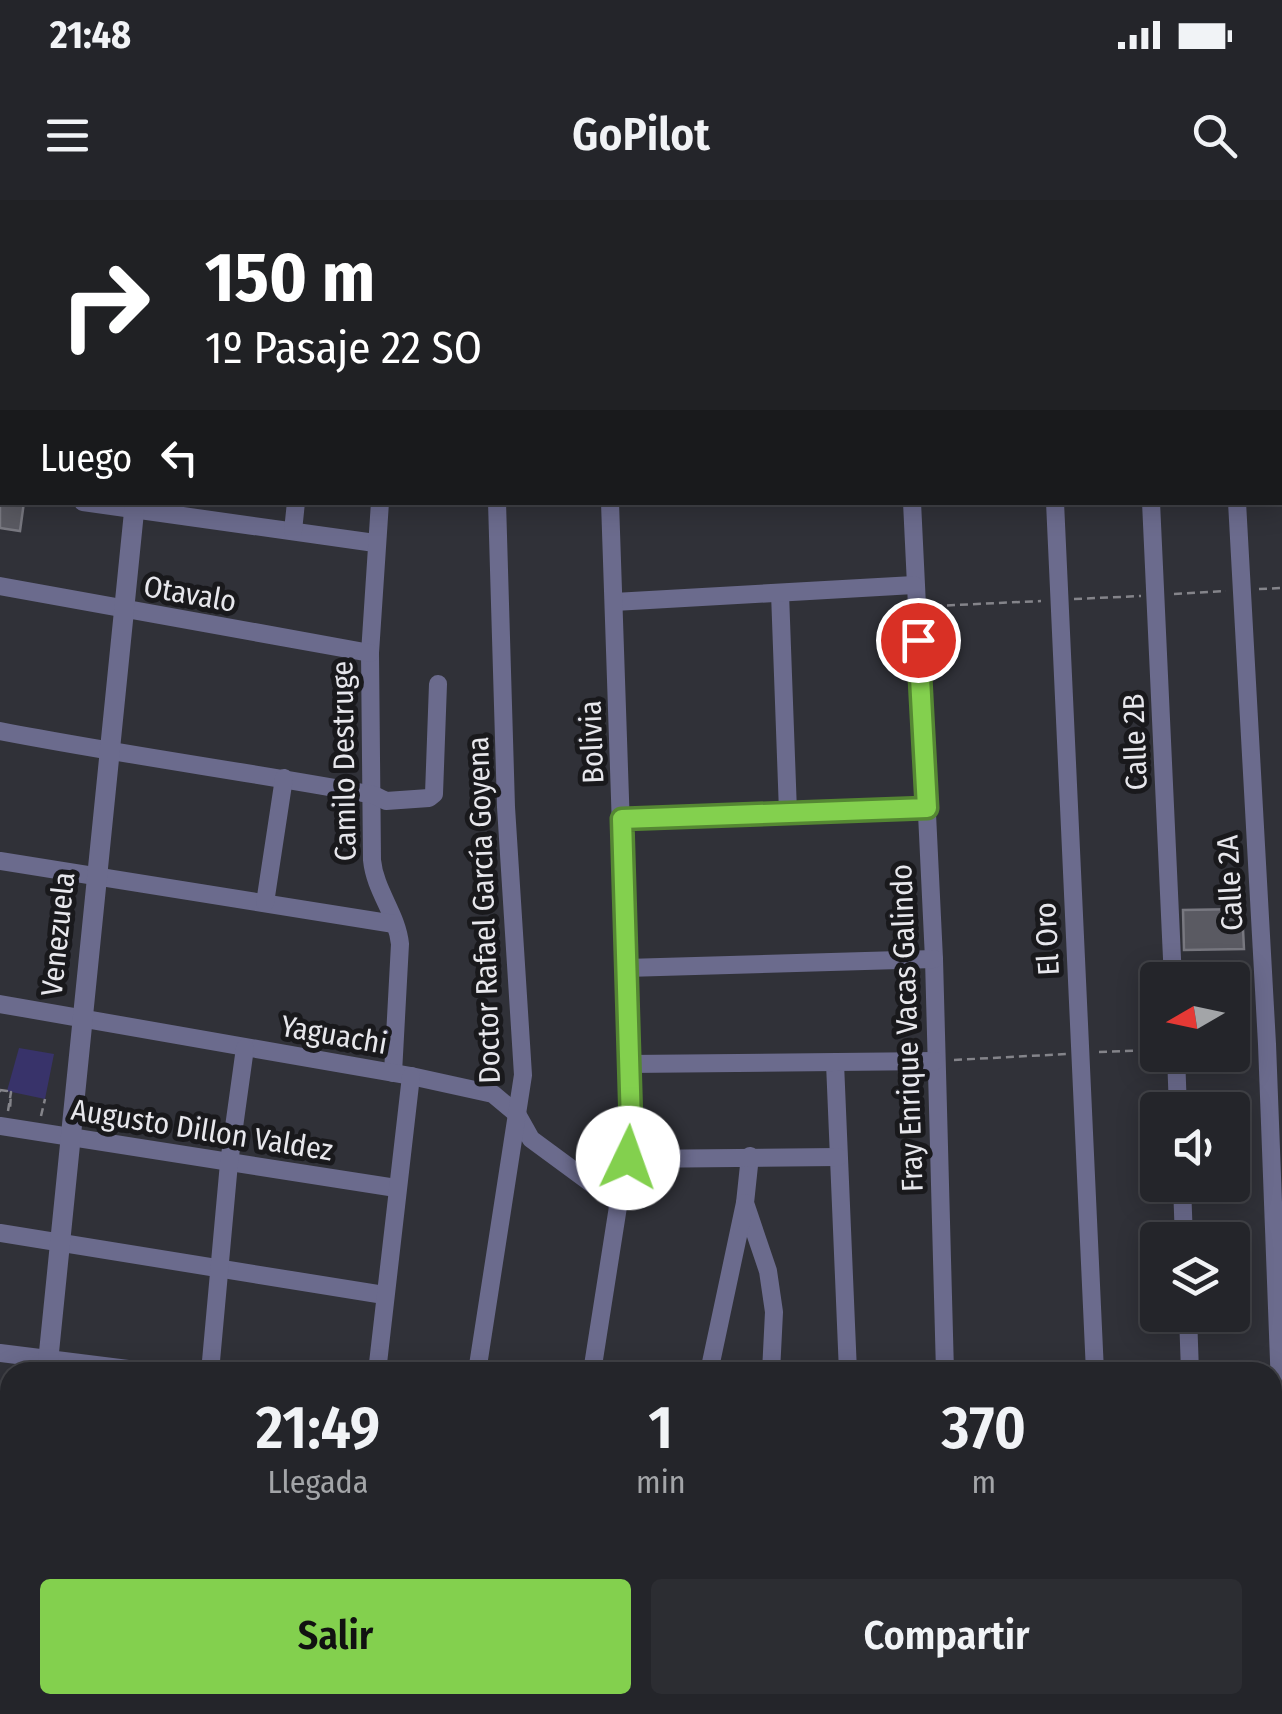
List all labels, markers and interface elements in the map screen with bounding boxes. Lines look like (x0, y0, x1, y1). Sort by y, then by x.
text: 21:48 (50, 12, 131, 58)
icon: menu (40, 108, 95, 163)
text: GoPilot (572, 108, 710, 162)
icon: search (1187, 108, 1242, 163)
text: 150 m (205, 236, 375, 320)
icon: right (40, 240, 170, 370)
text: 1º Pasaje 22 SO (205, 321, 482, 375)
icon: left (152, 430, 207, 485)
text: Luego (40, 435, 132, 481)
street label: Otavalo (141, 568, 239, 620)
pin (876, 598, 961, 683)
icon: arrive (891, 613, 946, 668)
street label: Camilo Destruge (324, 661, 364, 861)
street label: Calle 2B (1115, 693, 1155, 791)
street label: Bolivia (573, 700, 611, 784)
street label: Doctor Rafael García Goyena (460, 736, 508, 1084)
street label: Calle 2A (1210, 834, 1250, 932)
street label: Fray Enrique Vacas Galindo (883, 863, 931, 1193)
street label: Venezuela (34, 870, 82, 998)
street label: El Oro (1027, 902, 1067, 976)
north arrow (1140, 962, 1250, 1072)
map controls (1140, 962, 1250, 1332)
street label: Yaguachi (278, 1008, 390, 1062)
street label: Augusto Dillon Valdez (69, 1092, 335, 1168)
button: sound (1140, 1092, 1250, 1202)
position arrow (576, 1106, 680, 1210)
button: layers (1140, 1222, 1250, 1332)
text: 21:49 (256, 1392, 380, 1464)
text: 1 (648, 1392, 673, 1464)
text: 370 (941, 1392, 1026, 1464)
text: Llegada (268, 1463, 368, 1501)
text: min (636, 1463, 686, 1501)
text: m (971, 1463, 996, 1501)
button: Salir (40, 1579, 631, 1694)
button: Compartir (651, 1579, 1242, 1694)

